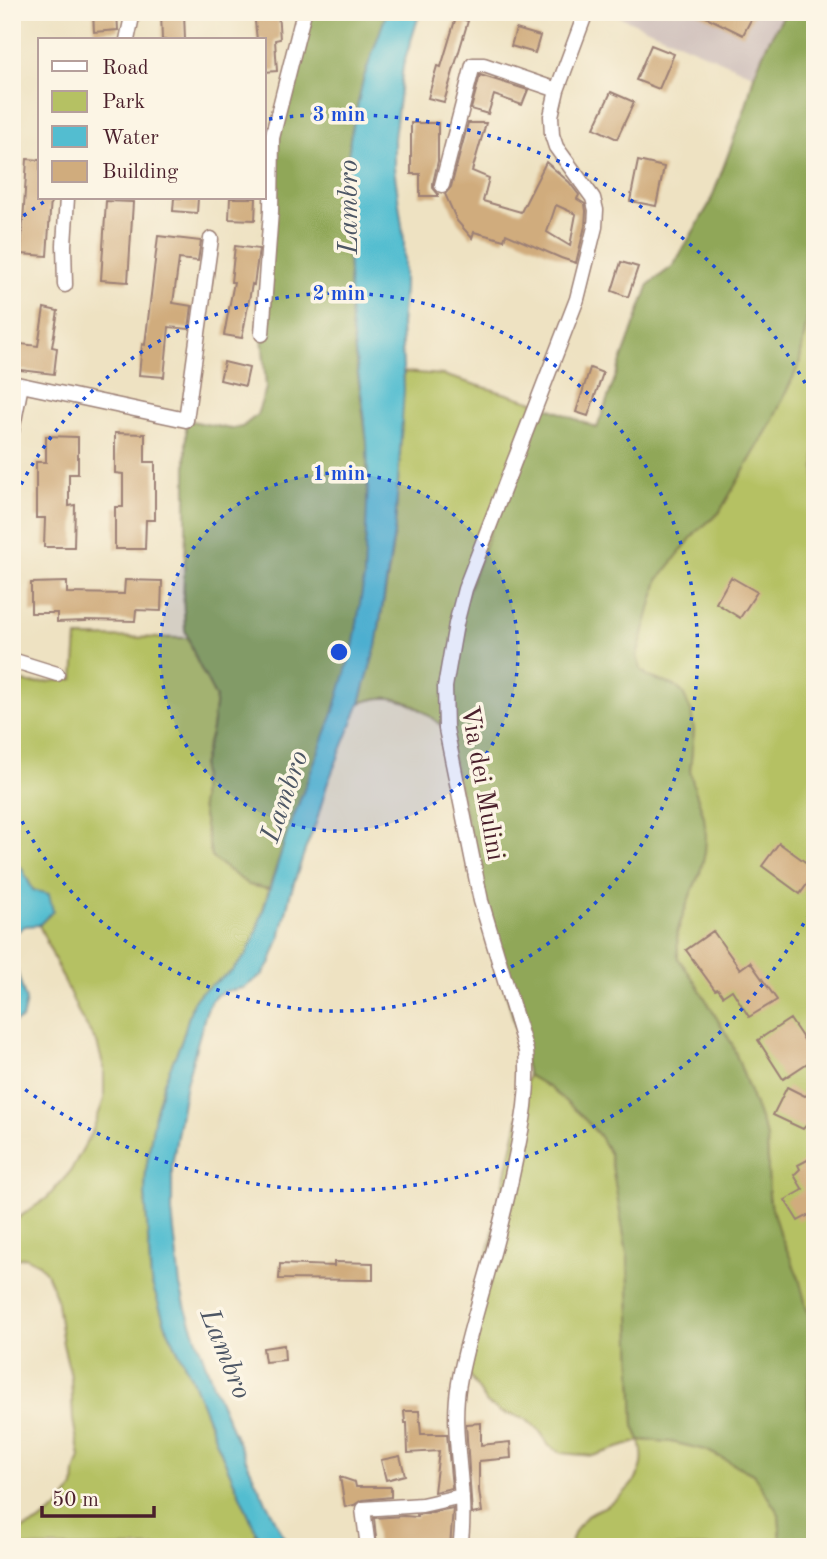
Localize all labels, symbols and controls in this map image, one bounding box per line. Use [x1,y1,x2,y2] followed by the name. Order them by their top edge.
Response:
[38,38,266,200] legend
[102,58,149,79] text: Road
[102,92,145,113] text: Park
[313,105,365,126] text: 3 min
[102,128,159,149] text: Water
[336,159,364,256] water label: Lambro
[102,162,179,183] text: Building
[313,284,365,305] text: 2 min
[313,464,365,485] text: 1 min
[327,640,351,664] centre of rings
[456,704,508,863] street label: Via dei Mulini
[257,747,315,847] water label: Lambro
[193,1304,255,1403] water label: Lambro
[42,1475,154,1519] scale bar
[52,1490,99,1511] text: 50 m

